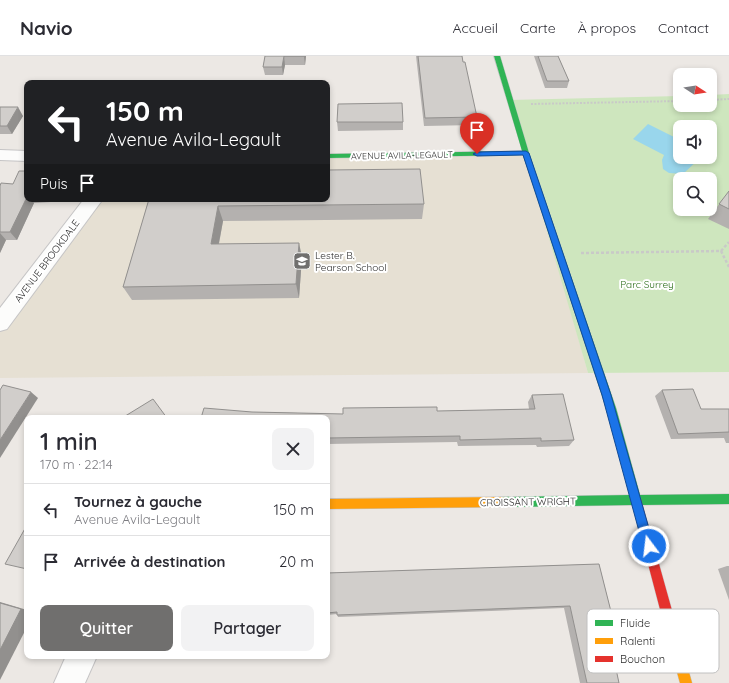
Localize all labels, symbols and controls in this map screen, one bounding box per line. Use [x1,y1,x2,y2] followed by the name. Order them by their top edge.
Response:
[20,16,73,40] text: Navio
[452,19,498,37] text: Accueil
[520,19,556,37] text: Carte
[578,19,636,37] text: À propos
[658,19,709,37] text: Contact
[673,68,717,112] north arrow
[673,68,717,216] map controls
[106,93,184,128] text: 150 m
[40,96,92,148] icon: left
[460,113,494,154] pin
[466,119,488,141] icon: arrive
[673,120,717,164] button: sound
[106,128,281,151] text: Avenue Avila-Legault
[351,149,454,161] street label: AVENUE AVILA-LEGAULT
[76,172,98,194] icon: arrive
[673,172,717,216] button: search
[40,174,68,193] text: Puis
[12,217,83,305] street label: AVENUE BROOKDALE
[315,249,387,274] place label: Lester B. Pearson School
[292,251,312,271] school or university icon: Lester B. Pearson School
[620,278,674,291] park label: Parc Surrey
[40,426,98,456] text: 1 min
[272,428,314,470] button: close
[40,456,113,472] text: 170 m · 22:14
[74,492,202,511] text: Tournez à gauche
[480,495,576,509] street label: CROISSANT WRIGHT
[40,499,62,521] icon: left
[274,500,314,519] text: 150 m
[74,511,200,527] text: Avenue Avila-Legault
[628,525,670,567] position arrow
[40,551,62,573] icon: arrive
[74,552,226,571] text: Arrivée à destination
[279,552,314,571] text: 20 m
[40,605,173,651] button: Quitter
[181,605,314,651] button: Partager
[587,609,719,673] legend
[620,616,650,630] text: Fluide
[620,634,655,648] text: Ralenti
[620,652,665,666] text: Bouchon

